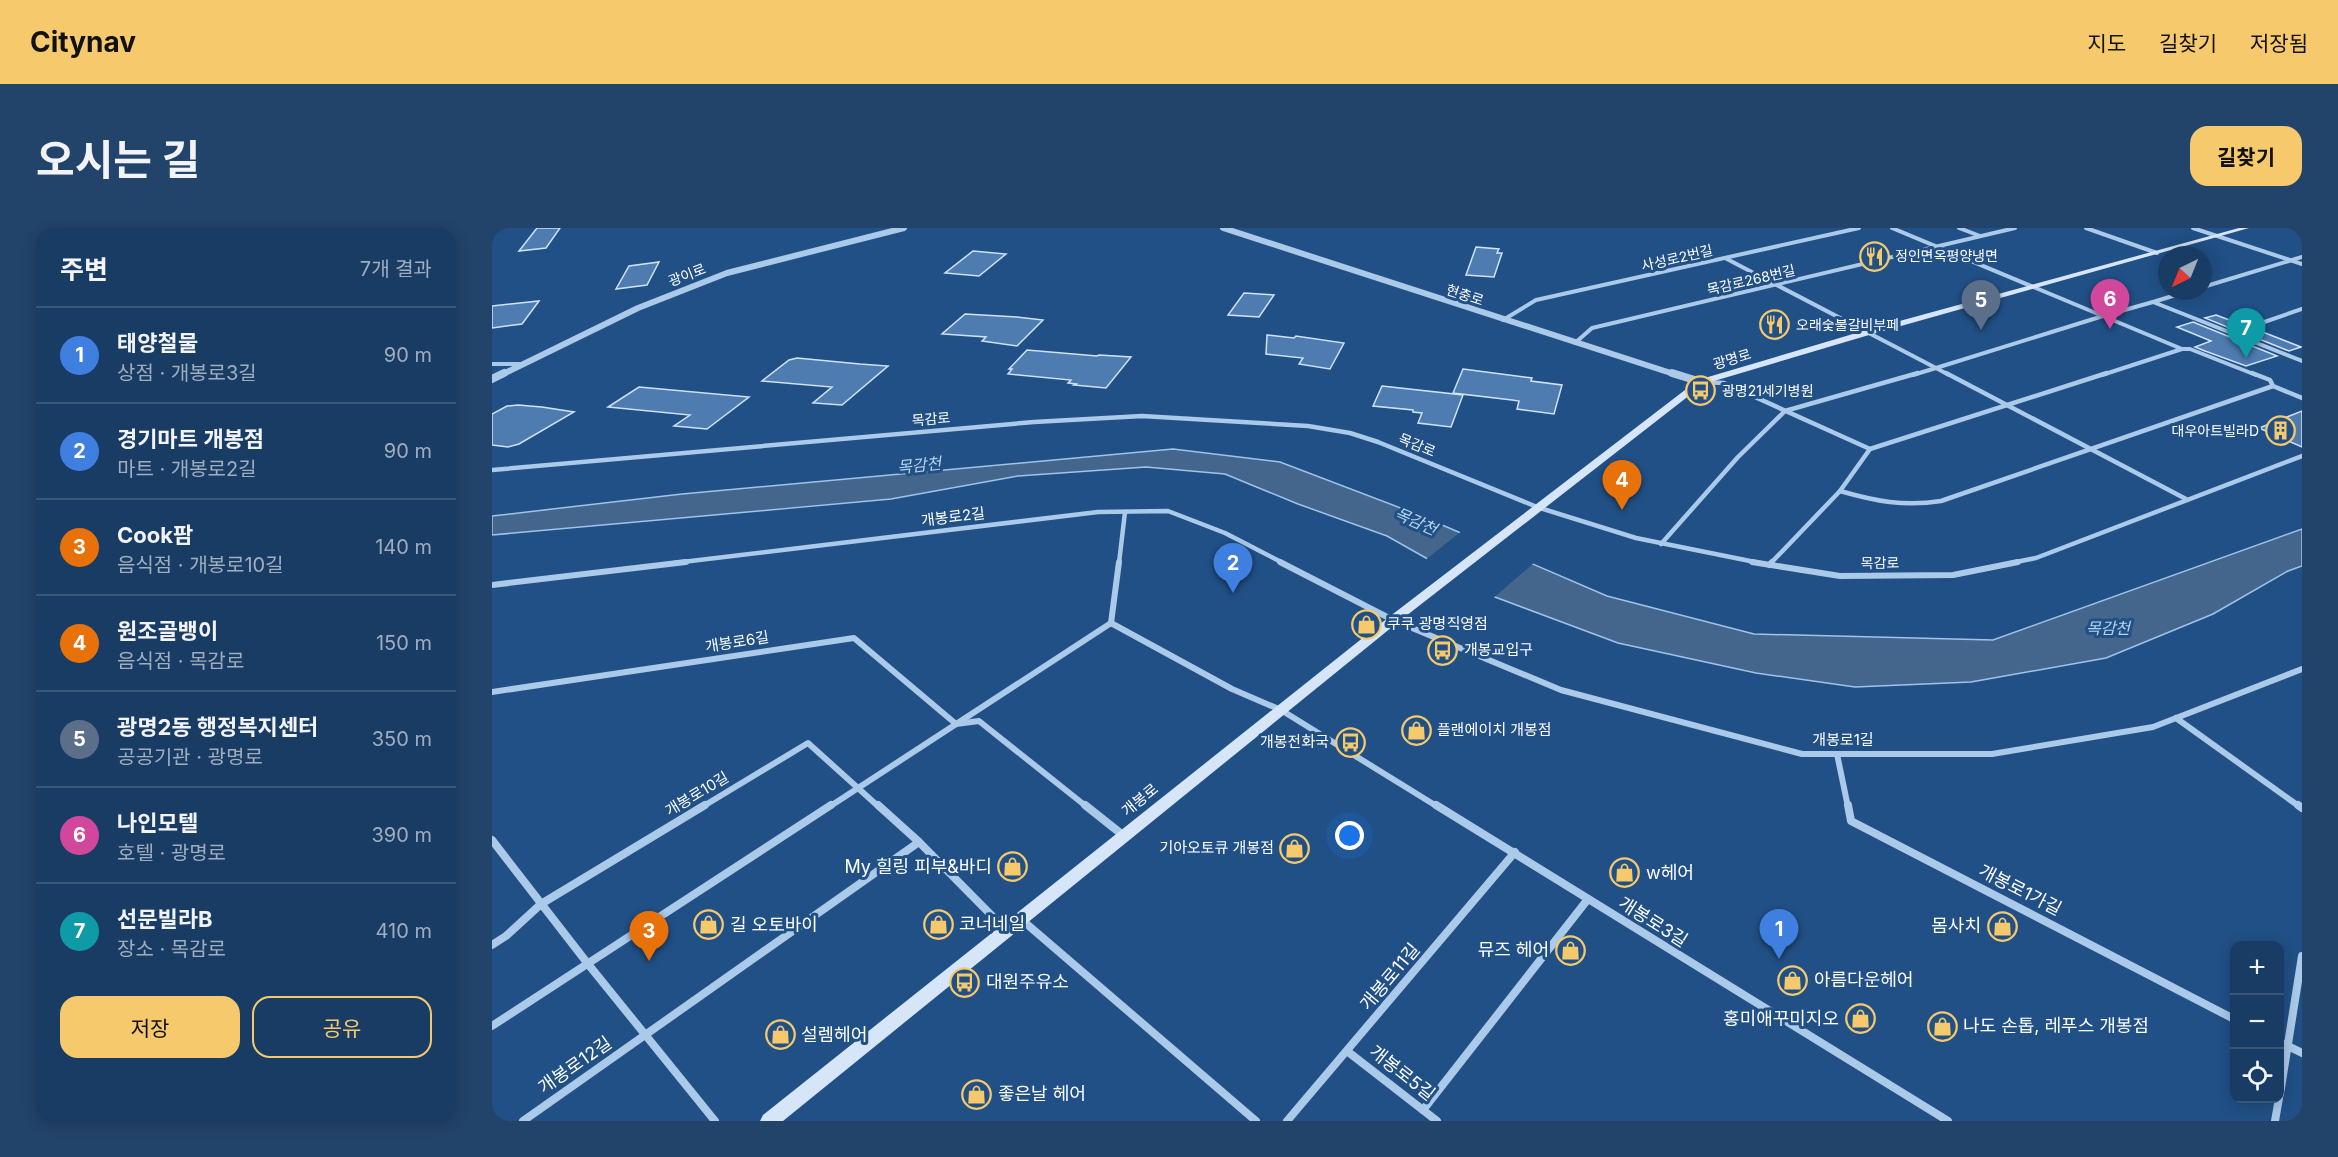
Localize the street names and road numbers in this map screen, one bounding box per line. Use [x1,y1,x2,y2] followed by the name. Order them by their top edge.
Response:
[1639,241,1714,274] street label: 사성로2번길
[666,260,708,289] street label: 광이로
[1705,261,1797,298] street label: 목감로268번길
[1444,280,1486,309] street label: 현충로
[1711,345,1753,372] street label: 광명로
[911,408,951,429] street label: 목감로
[1396,429,1438,460] street label: 목감로
[920,503,986,530] street label: 개봉로2길
[1861,554,1900,571] street label: 목감로
[704,627,770,656] street label: 개봉로6길
[1812,730,1874,749] street label: 개봉로1길
[662,767,732,820] street label: 개봉로10길
[1118,779,1162,820] street label: 개봉로
[1975,860,2065,919] street label: 개봉로1가길
[1615,892,1692,951] street label: 개봉로3길
[1356,939,1424,1014] street label: 개봉로11길
[534,1032,615,1097] street label: 개봉로12길
[1365,1041,1439,1105] street label: 개봉로5길

